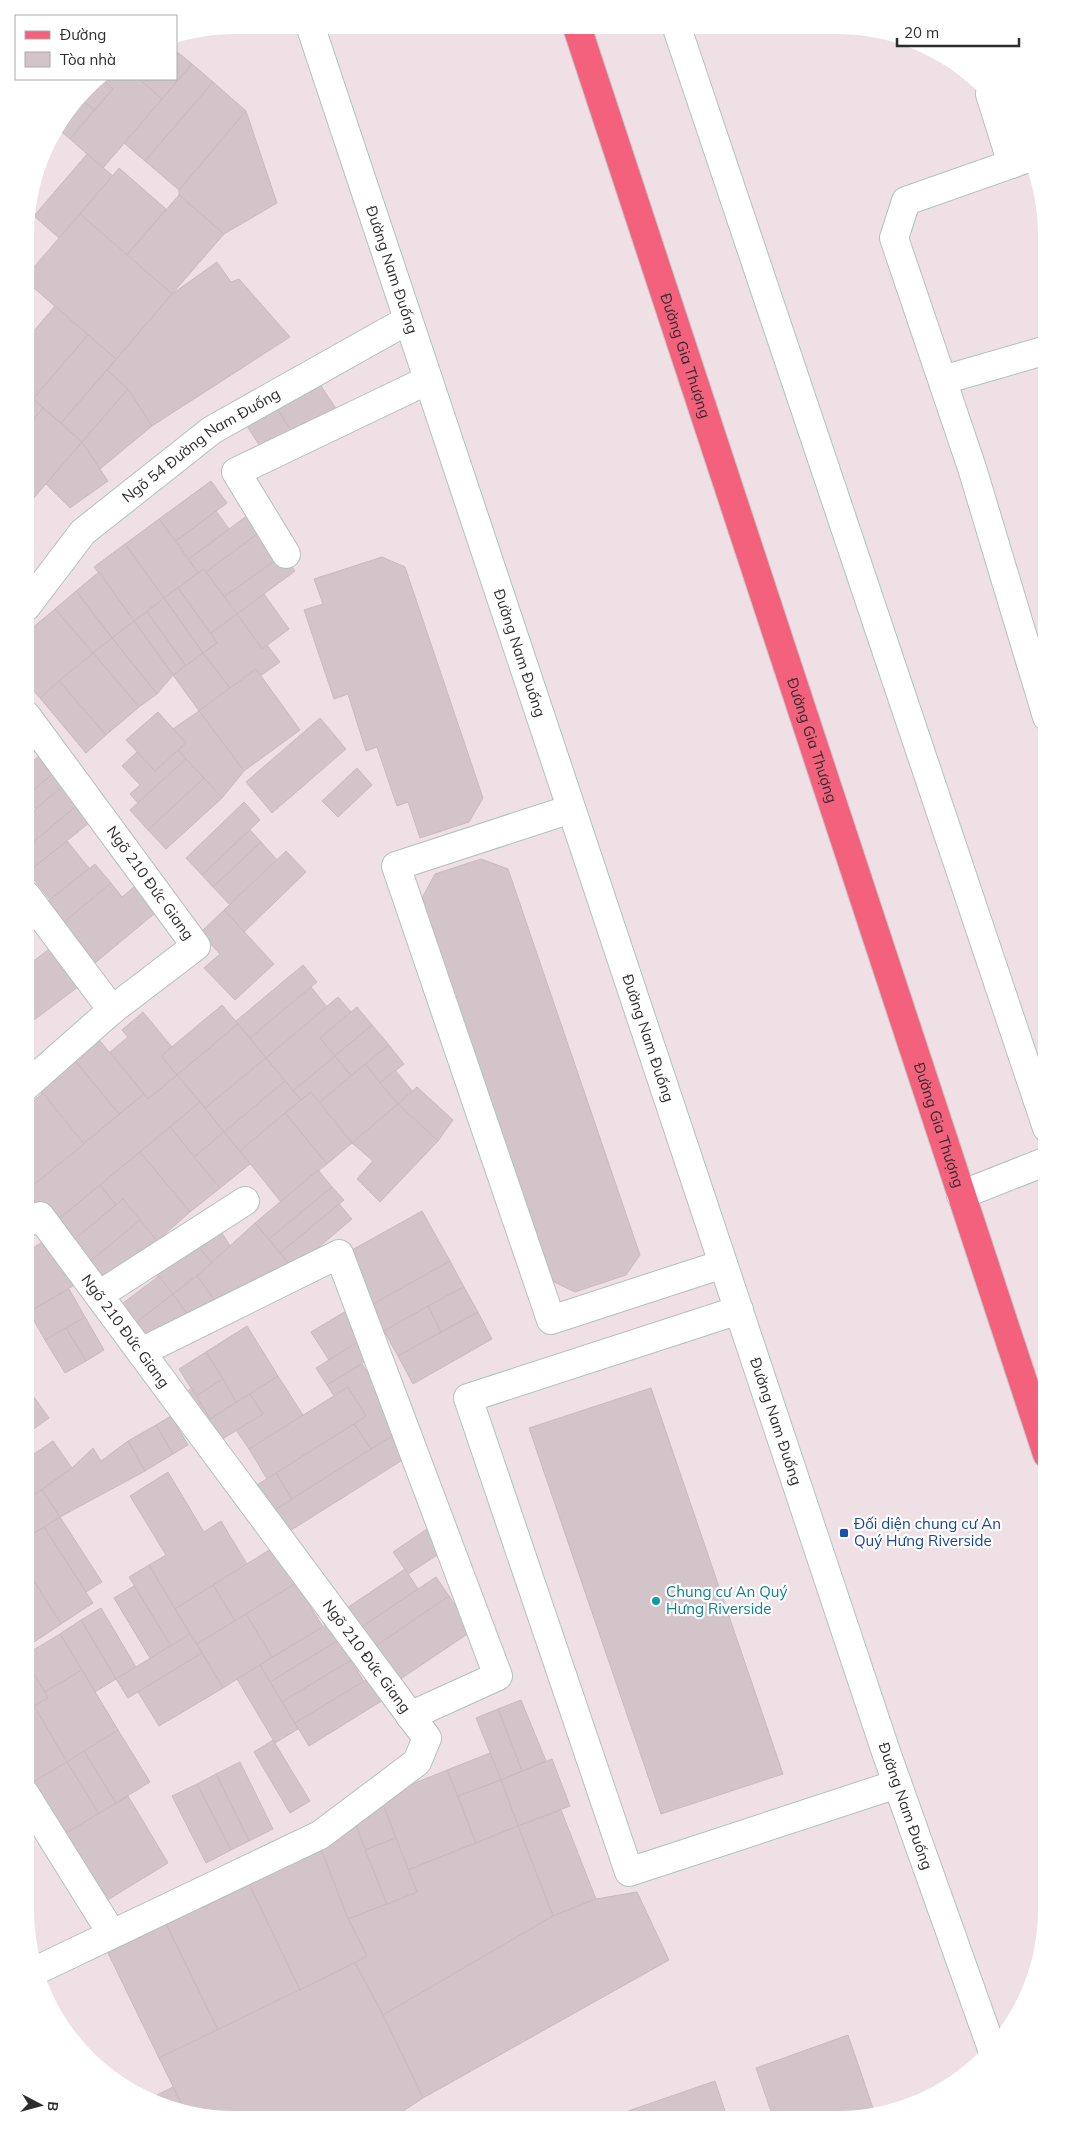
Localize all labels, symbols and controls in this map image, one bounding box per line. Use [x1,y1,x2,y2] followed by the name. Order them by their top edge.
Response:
[15,15,178,80] legend
[897,15,1020,47] scale bar
[904,23,939,42] text: 20 m
[60,25,106,44] text: Đường
[60,50,116,69] text: Tòa nhà
[362,203,422,336] street label: Đường Nam Đuống
[656,290,715,420] street label: Đường Gia Thượng
[118,384,283,506] street label: Ngõ 54 Đường Nam Đuống
[490,586,550,719] street label: Đường Nam Đuống
[783,675,842,805] street label: Đường Gia Thượng
[103,822,198,943] street label: Ngõ 210 Đức Giang
[618,971,679,1104] street label: Đường Nam Đuống
[910,1060,969,1190] street label: Đường Gia Thượng
[78,1270,174,1391] street label: Ngõ 210 Đức Giang
[746,1355,806,1488] street label: Đường Nam Đuống
[854,1514,1001,1550] place label: Đối diện chung cư An Quý Hưng Riverside
[838,1527,850,1539] marker: Đối diện chung cư An Quý Hưng Riverside
[666,1582,787,1618] place label: Chung cư An Quý Hưng Riverside
[650,1595,662,1607] marker: Chung cư An Quý Hưng Riverside
[319,1596,415,1717] street label: Ngõ 210 Đức Giang
[874,1740,937,1872] street label: Đường Nam Đuống
[15,2080,65,2130] north arrow
[43,2101,62,2112] text: B

